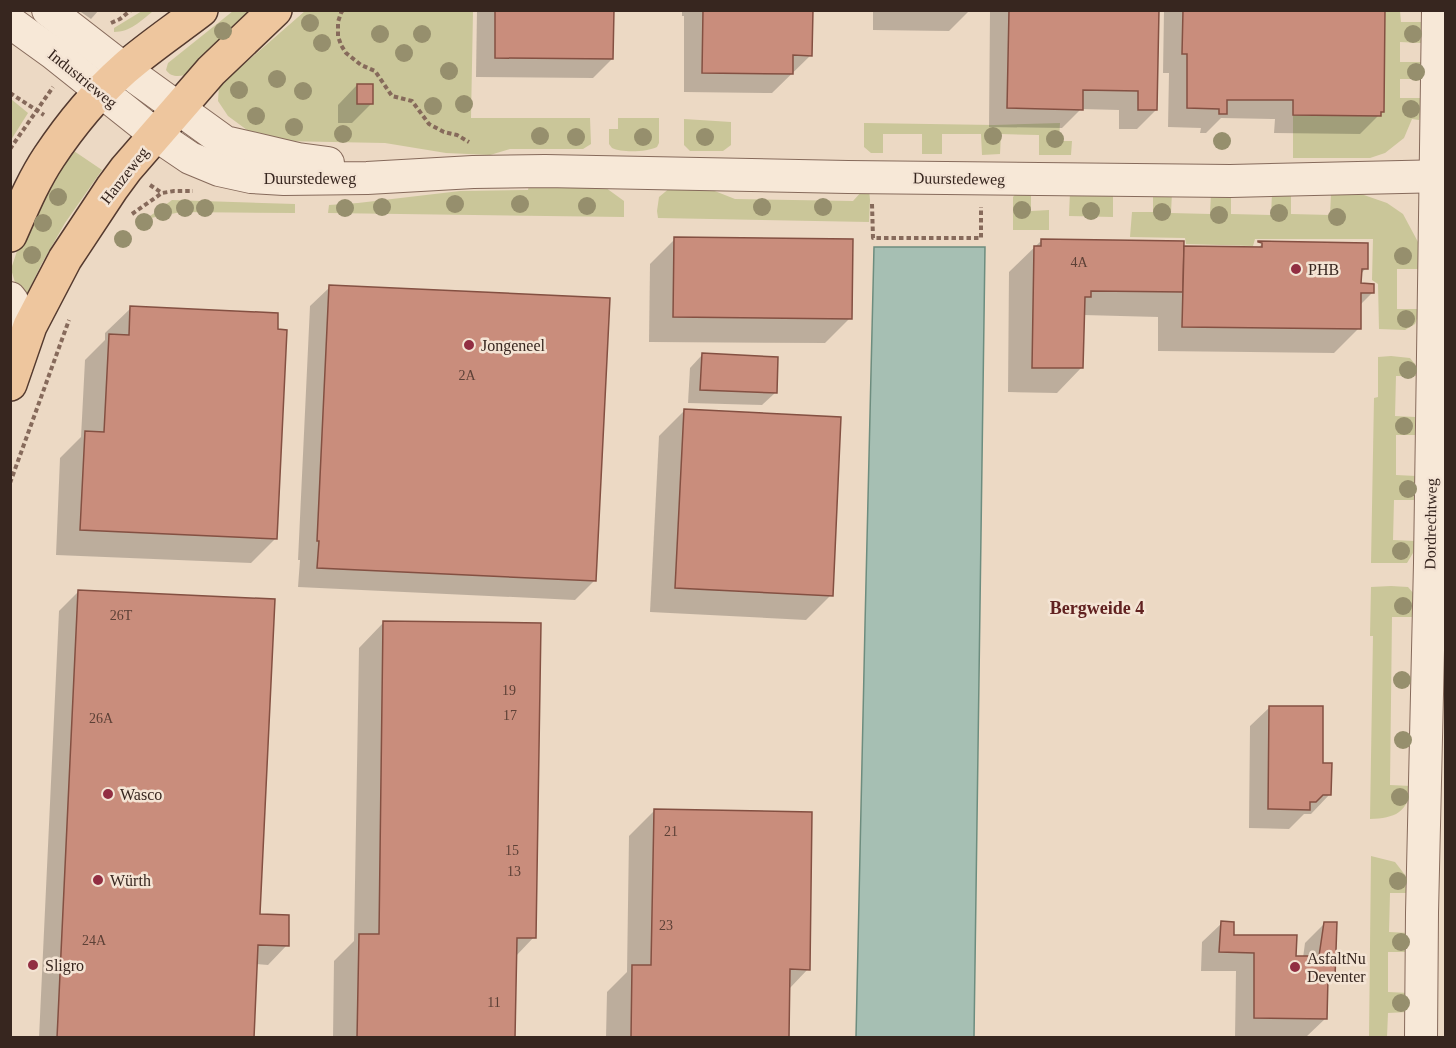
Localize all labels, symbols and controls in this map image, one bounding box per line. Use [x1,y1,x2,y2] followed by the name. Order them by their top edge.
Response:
[44,45,120,112] street label: Industrieweg
[97,143,153,208] street label: Hanzeweg
[913,169,1005,189] street label: Duurstedeweg
[264,170,356,188] street label: Duurstedeweg
[1070,255,1088,270] house number: 4A
[1308,261,1339,278] place label: PHB
[1289,262,1303,276] marker: PHB
[481,337,546,355] place label: Jongeneel
[462,338,476,352] marker: Jongeneel
[458,368,476,383] house number: 2A
[1421,478,1441,570] street label: Dordrechtweg
[1050,598,1144,618] district label: Bergweide 4
[110,608,133,623] house number: 26T
[502,683,516,698] house number: 19
[503,708,517,723] house number: 17
[89,711,114,726] house number: 26A
[120,786,162,803] place label: Wasco
[101,787,115,801] marker: Wasco
[664,824,678,839] house number: 21
[505,843,519,858] house number: 15
[507,864,521,879] house number: 13
[110,872,151,889] place label: Würth
[91,873,105,887] marker: Würth
[659,918,673,933] house number: 23
[82,933,107,948] house number: 24A
[1307,950,1366,985] place label: AsfaltNu Deventer
[45,957,84,975] place label: Sligro
[26,958,40,972] marker: Sligro
[1288,960,1302,974] marker: AsfaltNu Deventer
[487,995,501,1010] house number: 11

